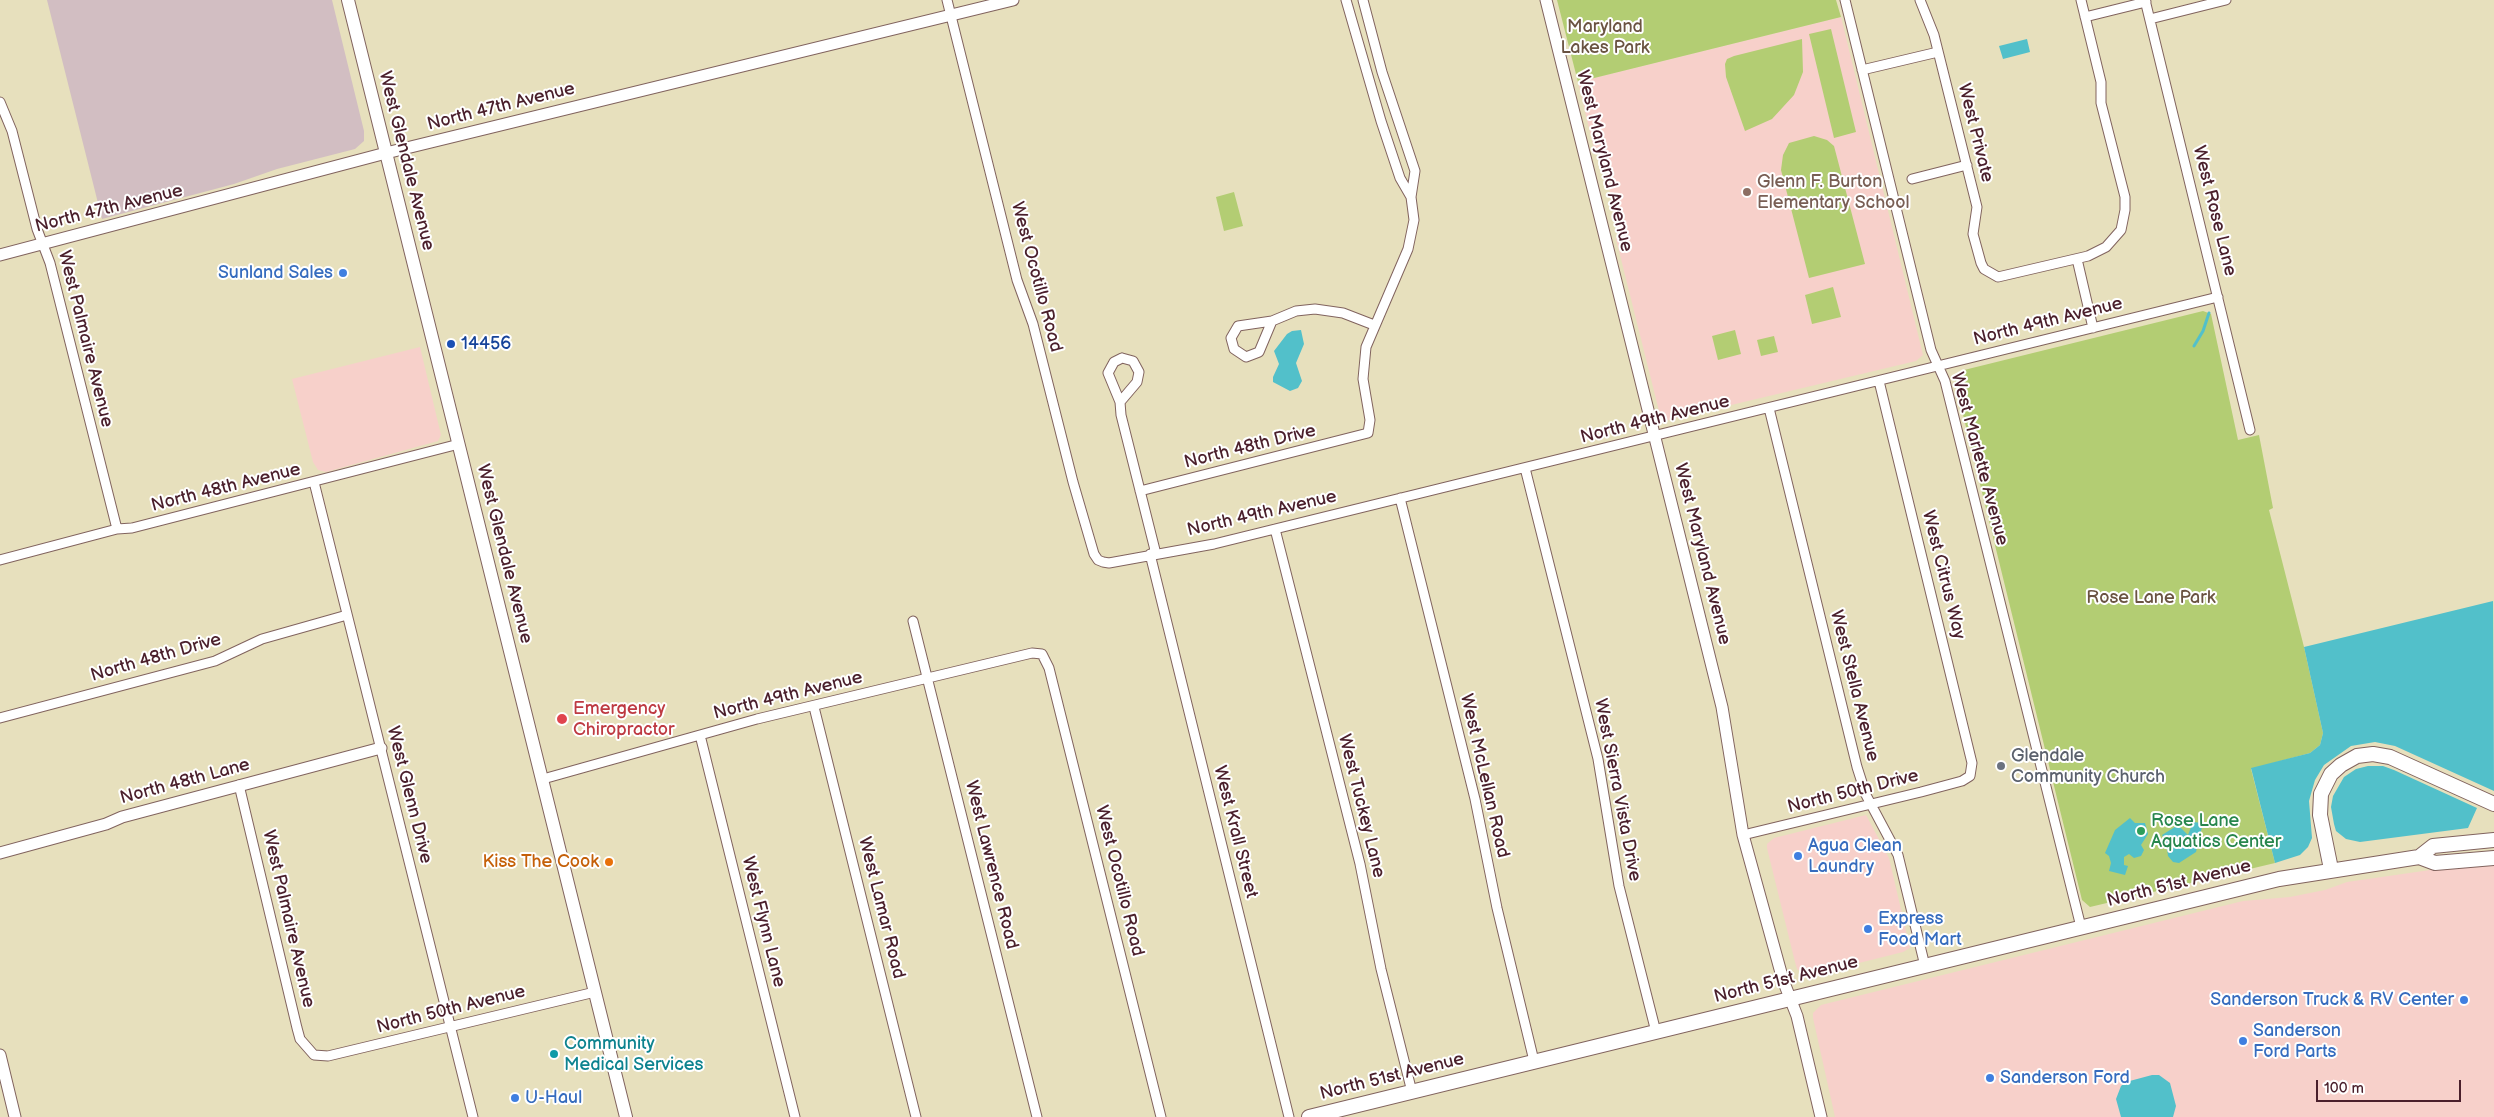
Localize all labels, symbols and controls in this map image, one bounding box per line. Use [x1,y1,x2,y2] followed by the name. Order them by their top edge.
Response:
[1560,16,1650,58] park label: Maryland Lakes Park
[1571,68,1637,254] street label: West Maryland Avenue
[373,69,439,253] street label: West Glendale Avenue
[425,78,577,136] street label: North 47th Avenue
[1952,81,1998,185] street label: West Private
[2187,144,2241,278] street label: West Rose Lane
[1757,171,1910,213] place label: Glenn F. Burton Elementary School
[33,180,185,238] street label: North 47th Avenue
[1741,186,1753,198] marker: Glenn F. Burton Elementary School
[1006,200,1066,354] street label: West Ocotillo Road
[53,248,117,430] street label: West Palmaire Avenue
[218,262,333,284] place label: Sunland Sales
[337,267,349,279] marker: Sunland Sales
[1971,293,2125,351] street label: North 49th Avenue
[461,333,511,355] place label: 14456
[445,338,457,350] marker: 14456
[1945,370,2013,548] street label: West Marlette Avenue
[1578,391,1732,449] street label: North 49th Avenue
[1182,420,1318,474] street label: North 48th Drive
[149,459,303,517] street label: North 48th Avenue
[1669,461,1735,647] street label: West Maryland Avenue
[471,462,537,646] street label: West Glendale Avenue
[1185,486,1339,542] street label: North 49th Avenue
[1917,508,1969,642] street label: West Citrus Way
[2086,587,2216,609] park label: Rose Lane Park
[1825,608,1883,764] street label: West Stella Avenue
[88,629,224,687] street label: North 48th Drive
[711,667,865,725] street label: North 49th Avenue
[1455,692,1513,860] street label: West McLellan Road
[1589,697,1645,883] street label: West Sierra Vista Drive
[573,698,674,741] place label: Emergency Chiropractor
[555,712,569,726] marker: Emergency Chiropractor
[381,724,437,866] street label: West Glenn Drive
[1333,732,1389,880] street label: West Tuckey Lane
[2011,745,2165,788] place label: Glendale Community Church
[118,754,252,810] street label: North 48th Lane
[1995,760,2007,772] marker: Glendale Community Church
[1208,764,1262,900] street label: West Krall Street
[1785,765,1921,819] street label: North 50th Drive
[960,778,1022,952] street label: West Lawrence Road
[1090,803,1148,959] street label: West Ocotillo Road
[2151,810,2281,852] place label: Rose Lane Aquatics Center
[2135,825,2147,837] marker: Rose Lane Aquatics Center
[257,828,319,1010] street label: West Palmaire Avenue
[853,835,909,981] street label: West Lamar Road
[1808,835,1902,878] place label: Agua Clean Laundry
[1792,850,1804,862] marker: Agua Clean Laundry
[483,851,599,873] place label: Kiss The Cook
[736,854,790,990] street label: West Flynn Lane
[603,856,615,868] marker: Kiss The Cook
[2105,856,2253,912] street label: North 51st Avenue
[1878,908,1962,951] place label: Express Food Mart
[1862,923,1874,935] marker: Express Food Mart
[1712,952,1860,1008] street label: North 51st Avenue
[374,981,528,1039] street label: North 50th Avenue
[2210,989,2454,1011] place label: Sanderson Truck & RV Center
[2458,994,2470,1006] marker: Sanderson Truck & RV Center
[2253,1020,2341,1062] place label: Sanderson Ford Parts
[564,1033,703,1076] place label: Community Medical Services
[2237,1035,2249,1047] marker: Sanderson Ford Parts
[548,1048,560,1060] marker: Community Medical Services
[1318,1049,1466,1105] street label: North 51st Avenue
[2000,1067,2130,1089] place label: Sanderson Ford
[2319,1070,2464,1102] scale bar
[1984,1072,1996,1084] marker: Sanderson Ford
[2324,1079,2364,1098] text: 100 m
[525,1087,582,1109] place label: U-Haul
[509,1092,521,1104] marker: U-Haul

